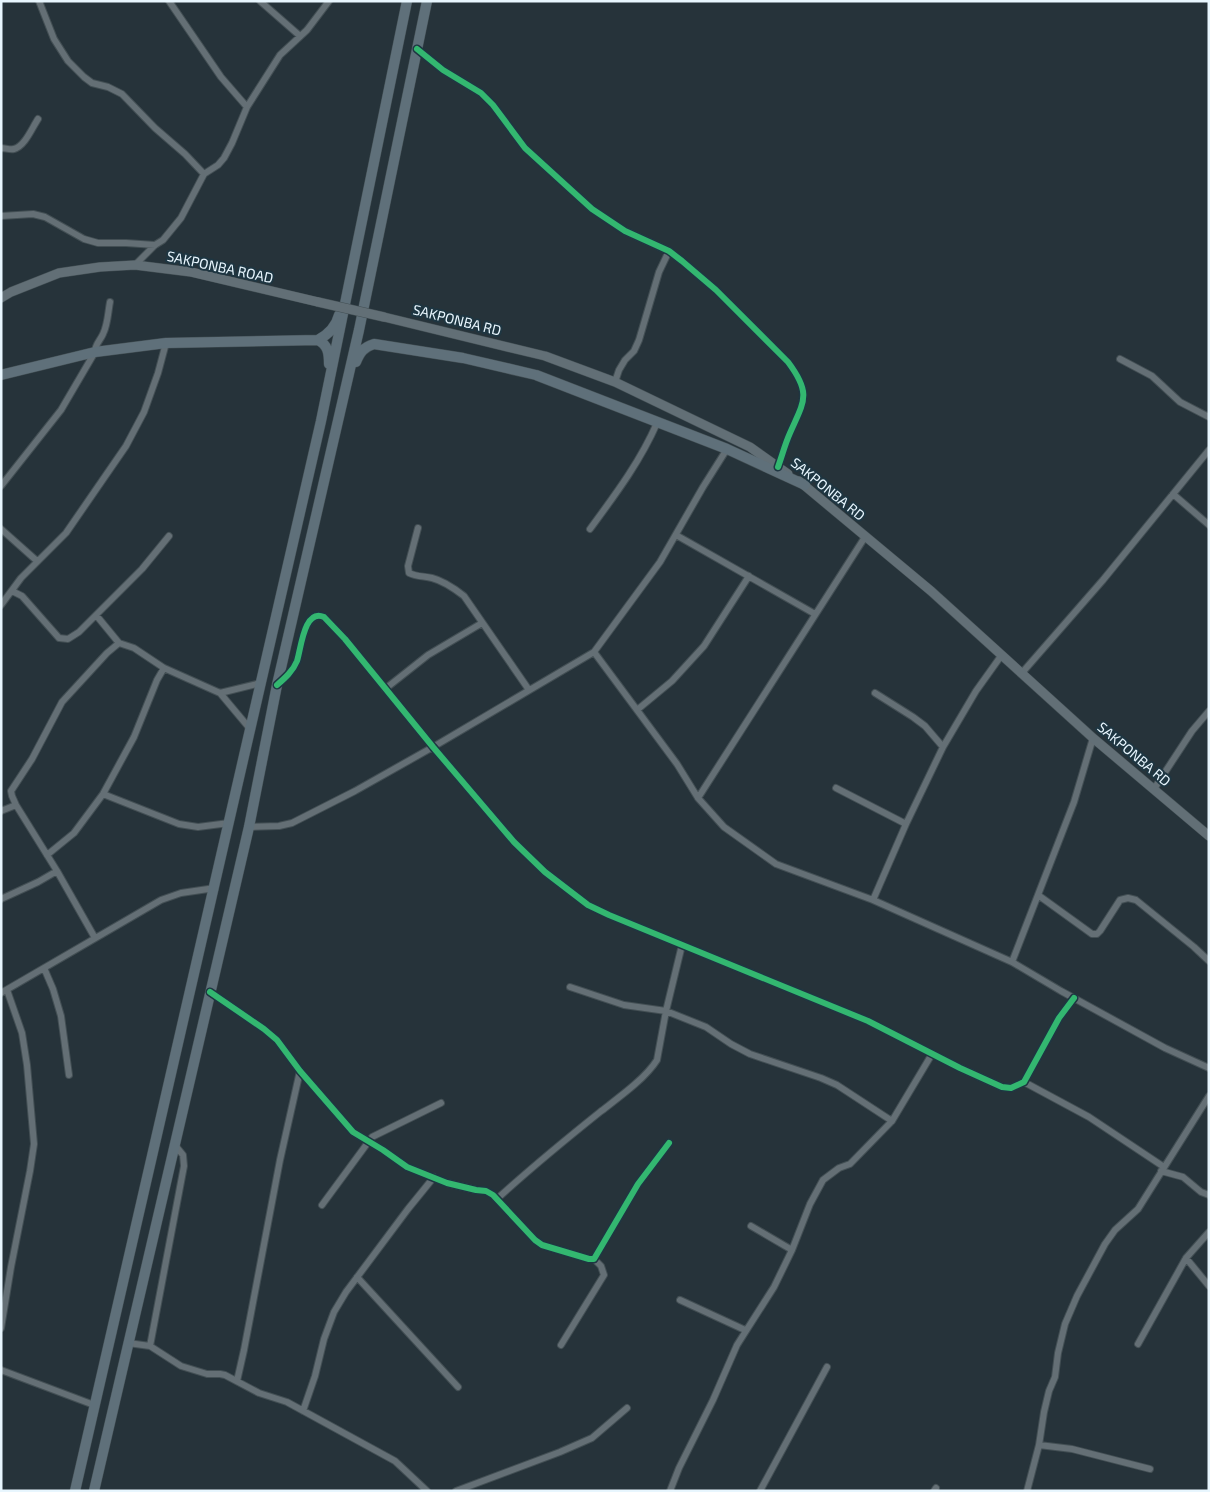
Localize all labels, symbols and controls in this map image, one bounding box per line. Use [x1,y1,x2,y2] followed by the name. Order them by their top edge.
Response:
[165,247,275,286] street label: SAKPONBA ROAD
[411,300,503,339] street label: SAKPONBA RD
[788,454,869,524] street label: SAKPONBA RD
[1094,718,1174,789] street label: SAKPONBA RD

